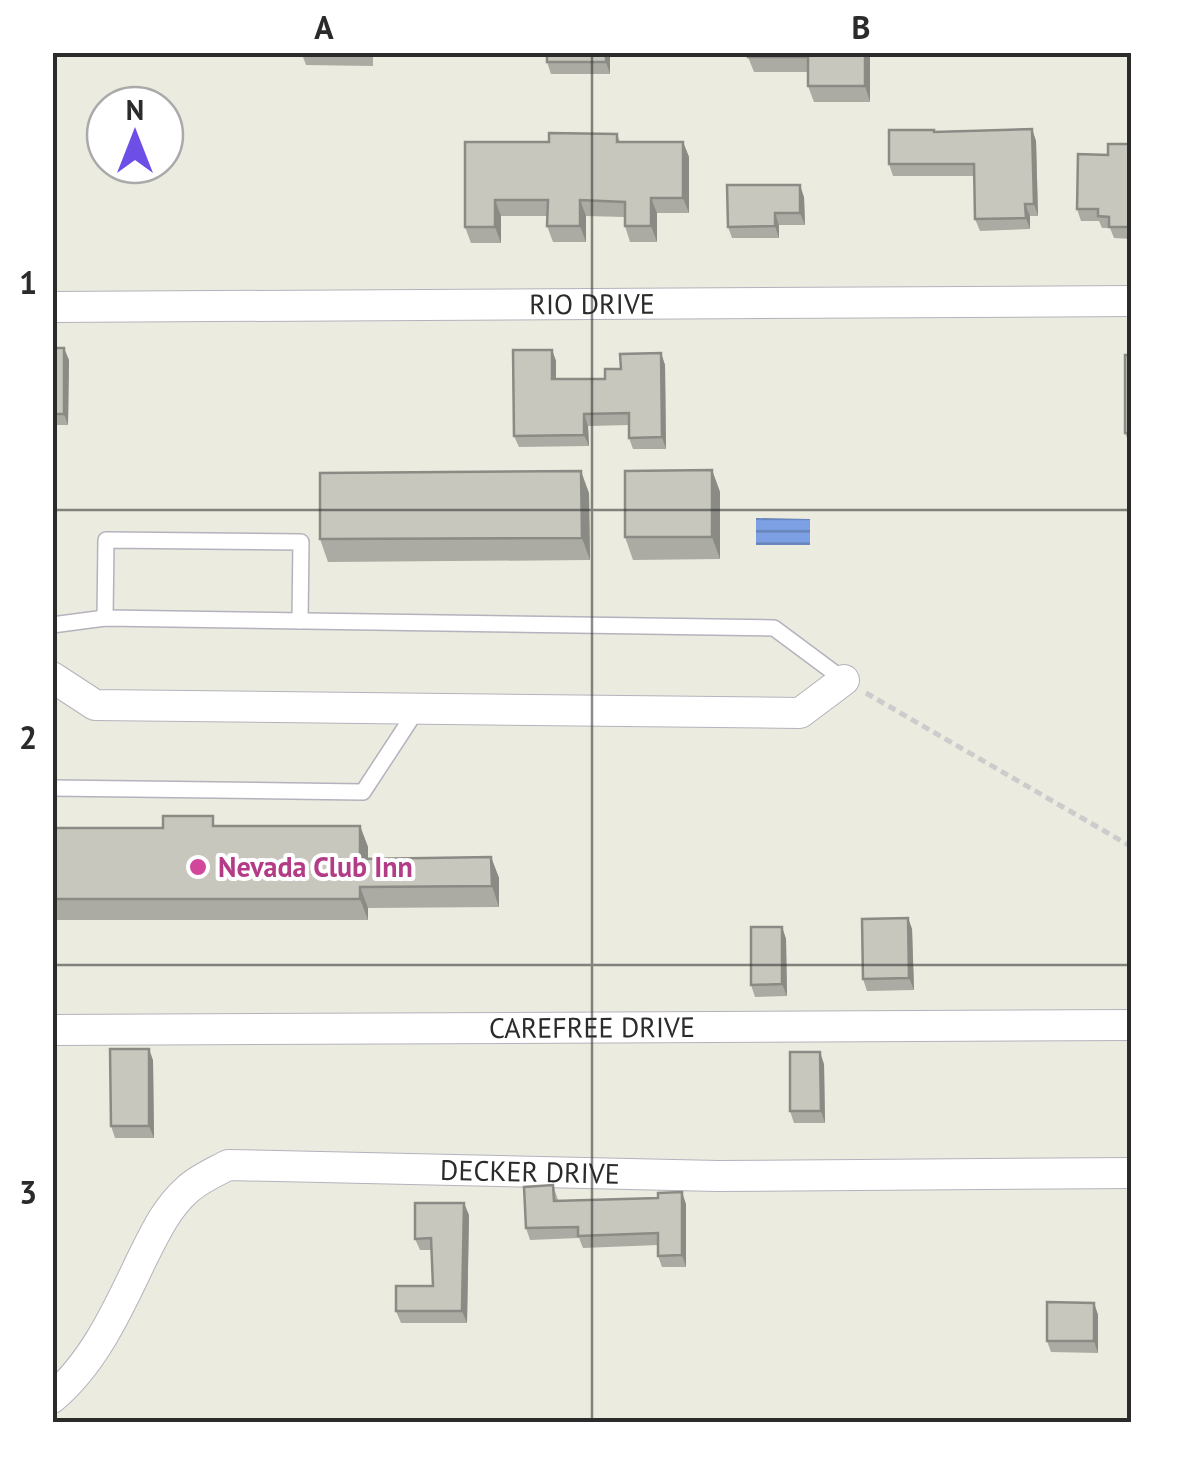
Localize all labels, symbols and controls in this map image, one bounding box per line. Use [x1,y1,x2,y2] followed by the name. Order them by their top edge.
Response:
[314,6,334,48] text: A
[852,6,870,48] text: B
[85,85,185,185] north arrow
[126,91,144,128] text: N
[19,261,37,303] text: 1
[529,285,655,322] street label: RIO DRIVE
[19,716,37,758] text: 2
[218,848,413,885] place label: Nevada Club Inn
[187,856,209,878] marker: Nevada Club Inn
[489,1008,695,1046] street label: CAREFREE DRIVE
[440,1151,620,1192] street label: DECKER DRIVE
[19,1171,37,1213] text: 3

